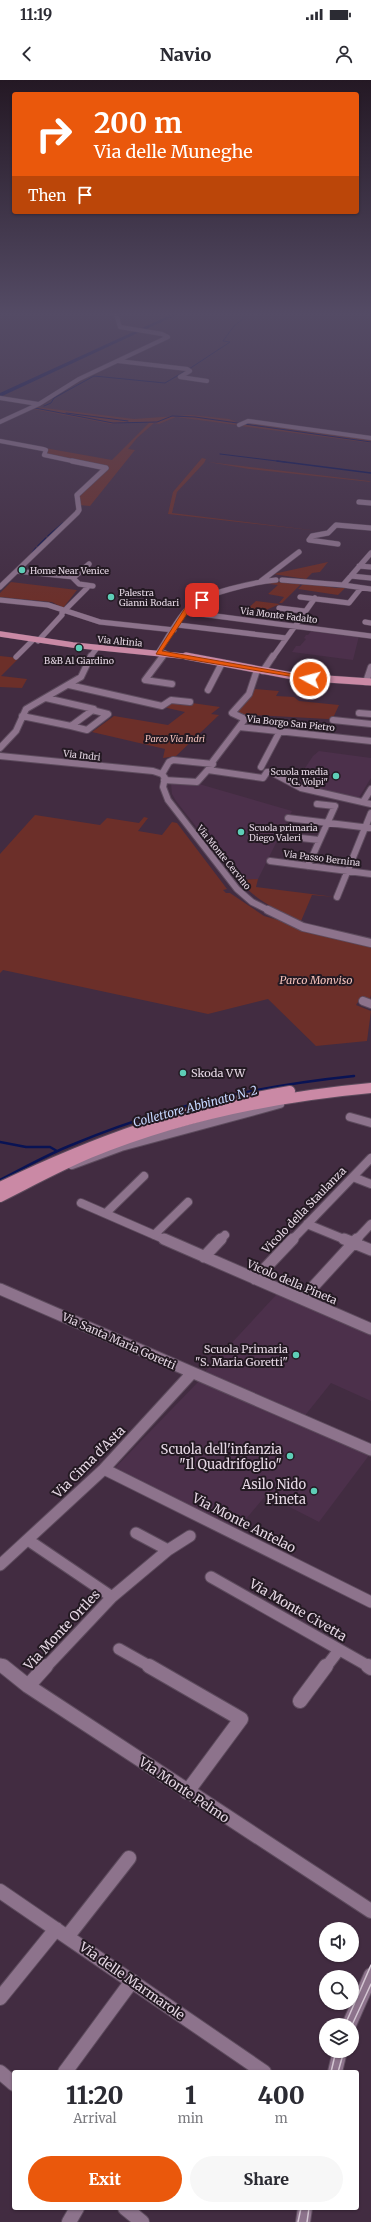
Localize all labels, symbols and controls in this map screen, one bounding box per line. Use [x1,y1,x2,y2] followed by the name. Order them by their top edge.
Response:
[20,5,52,24] text: 11:19
[16,43,38,65] icon: back
[160,43,211,66] text: Navio
[333,43,355,65] icon: person
[94,105,182,141] text: 200 m
[28,108,80,160] icon: right
[94,140,253,163] text: Via delle Muneghe
[74,184,96,206] icon: arrive
[28,186,66,205] text: Then
[17,565,27,575] marker: Home Near Venice
[30,565,109,576] place label: Home Near Venice
[185,583,219,617] pin
[119,587,179,608] place label: Palestra Gianni Rodari
[191,589,213,611] icon: arrive
[106,592,116,602] marker: Palestra Gianni Rodari
[239,605,318,625] street label: Via Monte Fadalto
[96,633,143,648] street label: Via Altinia
[74,643,84,653] marker: B&B Al Giardino
[44,655,114,666] place label: B&B Al Giardino
[289,658,331,700] position arrow
[246,713,335,733] street label: Via Borgo San Pietro
[145,733,205,744] park label: Parco Via Indri
[62,747,101,762] street label: Via Indri
[271,766,328,787] place label: Scuola media "G. Volpi"
[331,771,341,781] marker: Scuola media "G. Volpi"
[194,822,253,891] street label: Via Monte Cervino
[249,822,318,843] place label: Scuola primaria Diego Valeri
[236,827,246,837] marker: Scuola primaria Diego Valeri
[282,848,361,868] street label: Via Passo Bernina
[279,973,353,987] park label: Parco Monviso
[191,1066,246,1080] place label: Skoda VW
[178,1068,188,1078] marker: Skoda VW
[131,1082,259,1130] water label: Collettore Abbinato N. 2
[258,1164,349,1257] street label: Vicolo della Staulanza
[244,1256,339,1307] street label: Vicolo della Pineta
[59,1309,178,1373] street label: Via Santa Maria Goretti
[195,1342,288,1369] place label: Scuola Primaria "S. Maria Goretti"
[291,1350,301,1360] marker: Scuola Primaria "S. Maria Goretti"
[48,1422,129,1503] street label: Via Cima d'Asta
[161,1441,282,1473] place label: Scuola dell'infanzia "Il Quadrifoglio"
[285,1451,295,1461] marker: Scuola dell'infanzia "Il Quadrifoglio"
[241,1476,306,1508] place label: Asilo Nido Pineta
[309,1486,319,1496] marker: Asilo Nido Pineta
[188,1489,299,1557] street label: Via Monte Antelao
[245,1575,350,1645] street label: Via Monte Civetta
[20,1586,104,1675] street label: Via Monte Ortles
[135,1753,233,1827] street label: Via Monte Pelmo
[319,1922,359,2058] map controls
[319,1922,359,1962] button: sound
[75,1938,188,2024] street label: Via delle Marmarole
[319,1970,359,2010] button: search
[319,2018,359,2058] button: layers
[66,2080,124,2111] text: 11:20
[185,2080,196,2111] text: 1
[258,2080,305,2111] text: 400
[73,2110,117,2127] text: Arrival
[178,2110,203,2127] text: min
[275,2110,288,2127] text: m
[28,2156,182,2202] button: Exit
[190,2156,343,2202] button: Share

